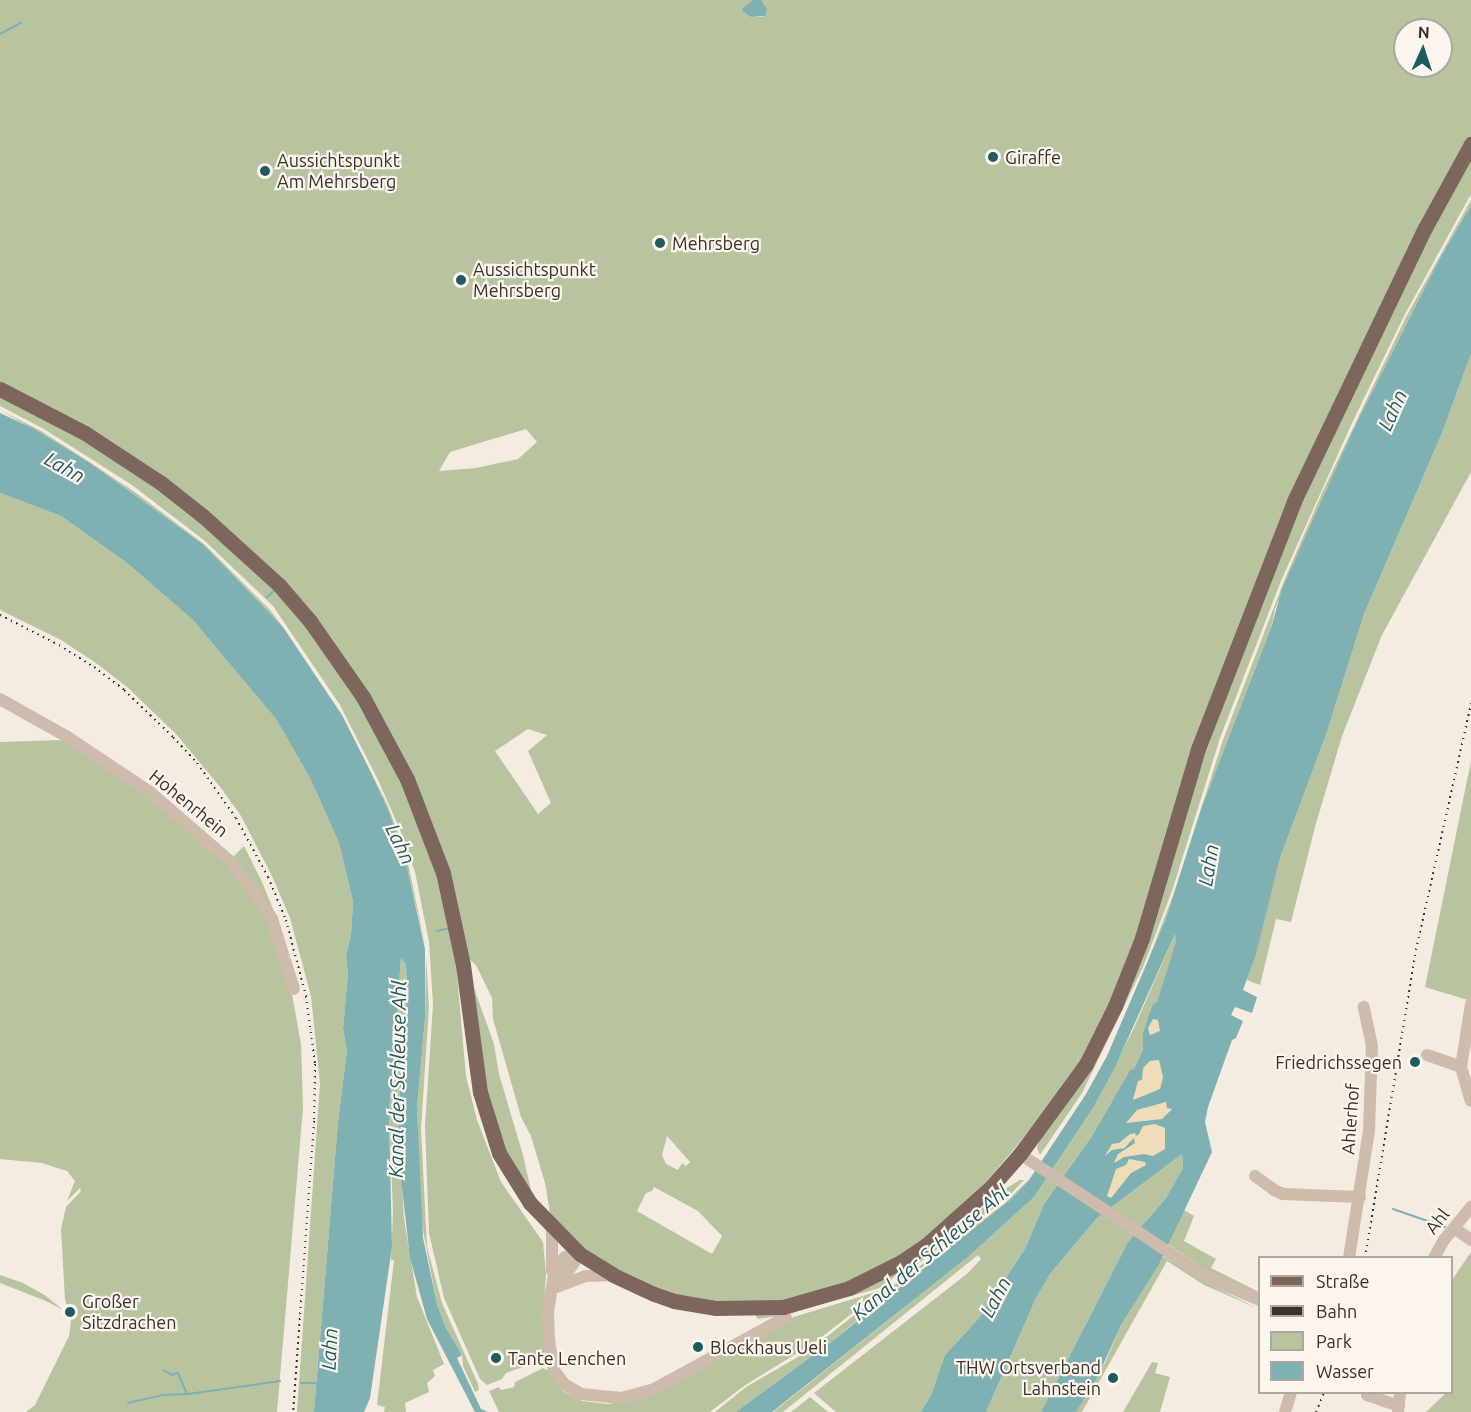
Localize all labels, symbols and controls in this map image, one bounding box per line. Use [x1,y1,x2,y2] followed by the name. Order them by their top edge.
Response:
[1393,18,1453,78] north arrow
[1417,23,1430,41] text: N
[1005,146,1061,168] place label: Giraffe
[277,150,400,192] place label: Aussichtspunkt Am Mehrsberg
[986,150,1000,164] marker: Giraffe
[258,164,272,178] marker: Aussichtspunkt Am Mehrsberg
[672,232,760,254] place label: Mehrsberg
[653,236,667,250] marker: Mehrsberg
[473,259,596,302] place label: Aussichtspunkt Mehrsberg
[454,273,468,287] marker: Aussichtspunkt Mehrsberg
[1372,386,1412,434] water label: Lahn
[41,446,89,488] water label: Lahn
[145,765,233,841] street label: Hohenrhein
[381,820,421,868] water label: Lahn
[1193,842,1223,888] water label: Lahn
[383,980,411,1178] water label: Kanal der Schleuse Ahl
[1275,1051,1402,1073] place label: Friedrichssegen
[1406,1053,1424,1071] marker: Friedrichssegen
[1337,1083,1363,1155] street label: Ahlerhof
[847,1179,1013,1325] water label: Kanal der Schleuse Ahl
[1420,1204,1454,1238] street label: Ahl
[1258,1256,1453,1394] legend
[1316,1271,1369,1291] text: Straße
[975,1273,1015,1321] water label: Lahn
[82,1291,176,1334] place label: Großer Sitzdrachen
[1316,1301,1357,1321] text: Bahn
[63,1305,77,1319] marker: Großer Sitzdrachen
[316,1327,342,1371] water label: Lahn
[1316,1331,1352,1351] text: Park
[710,1336,827,1358] place label: Blockhaus Ueli
[691,1340,705,1354] marker: Blockhaus Ueli
[508,1347,626,1369] place label: Tante Lenchen
[489,1351,503,1365] marker: Tante Lenchen
[956,1357,1101,1400] place label: THW Ortsverband Lahnstein
[1316,1361,1374,1381] text: Wasser
[1106,1371,1120,1385] marker: THW Ortsverband Lahnstein

